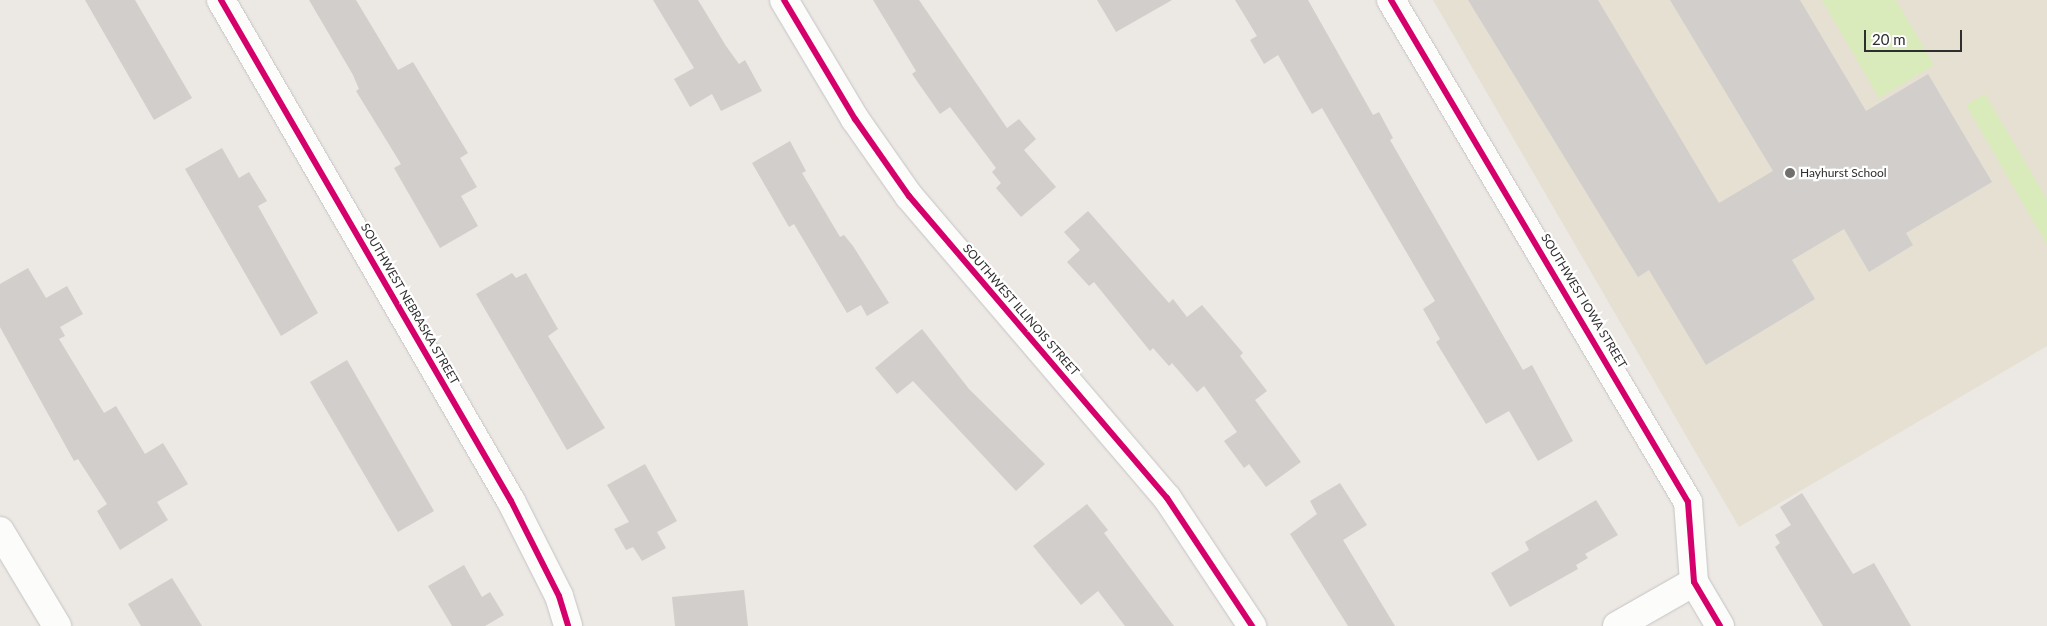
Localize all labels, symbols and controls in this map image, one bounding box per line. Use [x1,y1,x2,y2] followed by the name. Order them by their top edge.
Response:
[1867,20,1964,52] scale bar
[1872,30,1906,48] text: 20 m
[1800,166,1887,180] place label: Hayhurst School
[1784,167,1796,179] marker: Hayhurst School
[358,221,462,387] street label: SOUTHWEST NEBRASKA STREET
[1538,231,1630,371] street label: SOUTHWEST IOWA STREET
[960,241,1082,379] street label: SOUTHWEST ILLINOIS STREET

